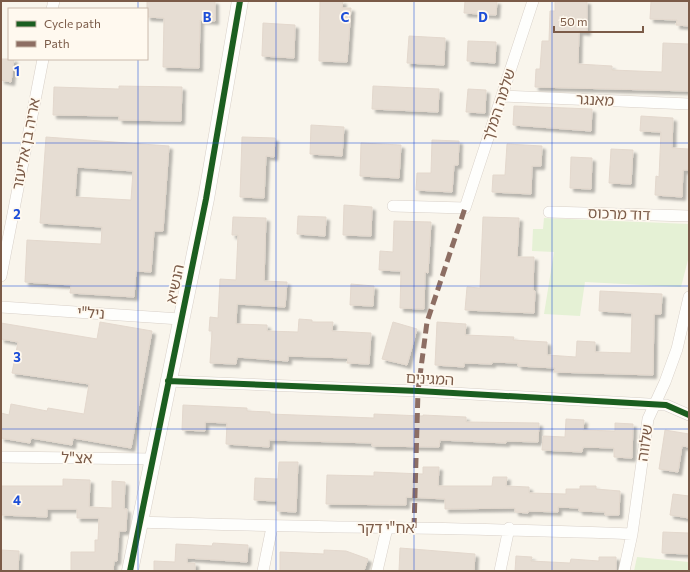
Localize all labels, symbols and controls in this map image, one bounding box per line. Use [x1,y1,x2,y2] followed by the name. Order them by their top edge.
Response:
[8,8,148,60] legend
[554,8,643,34] scale bar
[203,9,212,25] text: B
[341,9,350,25] text: C
[478,9,488,25] text: D
[560,14,588,28] text: 50 m
[44,16,101,30] text: Cycle path
[44,36,70,50] text: Path
[14,63,20,79] text: 1
[478,66,518,144] street label: שלמה המלך
[575,89,615,109] street label: מאנגר
[7,96,43,191] street label: אריה בן אליעזר
[587,203,651,223] street label: דוד מרכוס
[13,206,21,222] text: 2
[161,262,187,305] street label: הנשיא
[77,302,106,322] street label: ניל"י
[13,349,21,365] text: 3
[405,368,455,388] street label: המגינים
[633,423,656,463] street label: שלווה
[61,448,93,466] street label: אצ"ל
[13,492,21,508] text: 4
[357,518,415,536] street label: אח"י דקר

